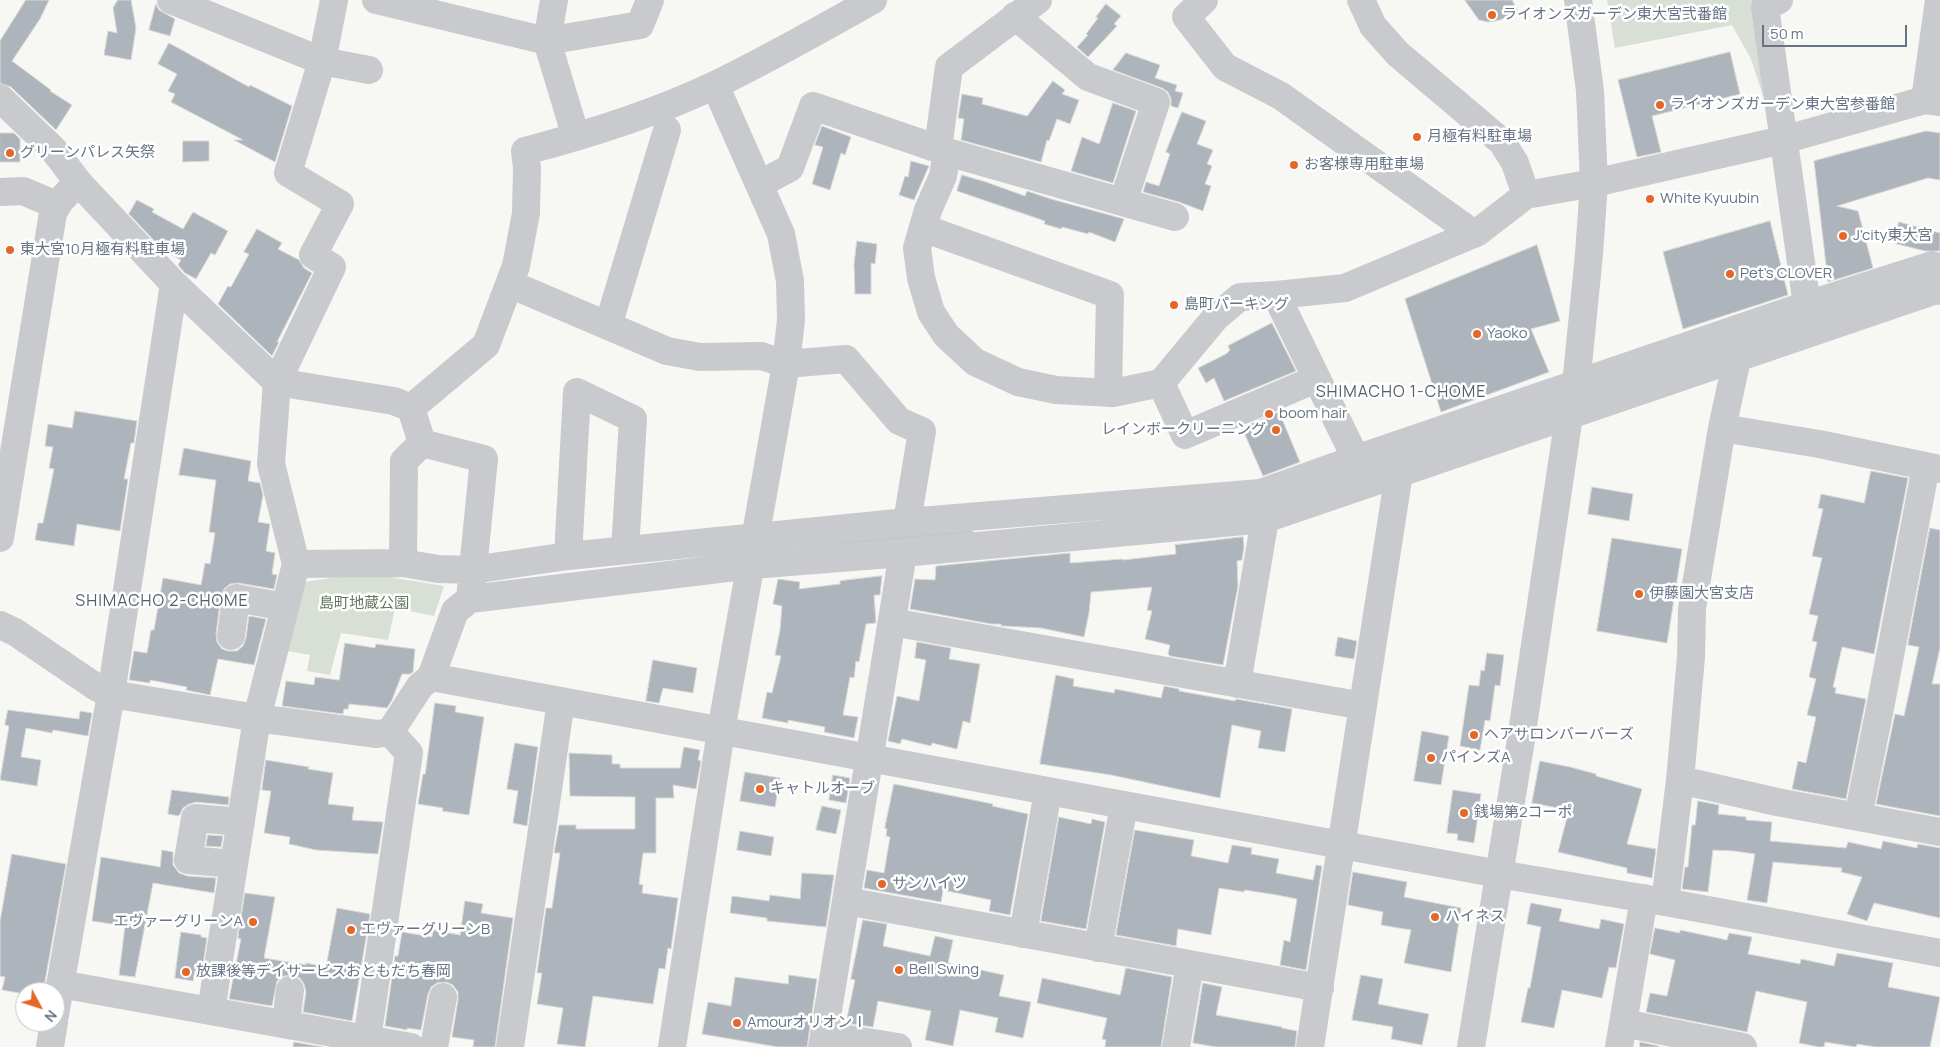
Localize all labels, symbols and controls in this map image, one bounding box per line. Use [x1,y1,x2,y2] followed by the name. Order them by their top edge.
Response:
[1502,6,1727,24] place label: ライオンズガーデン東大宮弐番館
[1486,9,1498,21] marker: ライオンズガーデン東大宮弐番館
[1765,15,1910,47] scale bar
[1770,23,1804,44] text: 50 m
[1670,96,1895,114] place label: ライオンズガーデン東大宮参番館
[1654,99,1666,111] marker: ライオンズガーデン東大宮参番館
[1427,128,1532,146] place label: 月極有料駐車場
[1411,131,1423,143] marker: 月極有料駐車場
[20,144,155,162] place label: グリーンパレス矢祭
[4,147,16,159] marker: グリーンパレス矢祭
[1304,156,1424,174] place label: お客様専用駐車場
[1288,159,1300,171] marker: お客様専用駐車場
[1660,190,1759,208] place label: White Kyuubin
[1644,193,1656,205] marker: White Kyuubin
[1853,227,1932,245] place label: J'city東大宮
[1837,230,1849,242] marker: J'city東大宮
[20,241,185,259] place label: 東大宮10月極有料駐車場
[4,244,16,256] marker: 東大宮10月極有料駐車場
[1740,265,1832,283] place label: Pet's CLOVER
[1724,268,1736,280] marker: Pet's CLOVER
[1184,296,1289,314] place label: 島町パーキング
[1168,299,1180,311] marker: 島町パーキング
[1487,325,1528,343] place label: Yaoko
[1471,328,1483,340] marker: Yaoko
[1314,383,1488,403] district label: SHIMACHO 1-CHOME
[1279,405,1347,423] place label: boom hair
[1263,408,1275,420] marker: boom hair
[1101,421,1266,439] place label: レインボークリーニング
[1270,424,1282,436] marker: レインボークリーニング
[1649,585,1754,603] place label: 伊藤園大宮支店
[1633,588,1645,600] marker: 伊藤園大宮支店
[73,592,251,612] district label: SHIMACHO 2-CHOME
[319,595,409,613] park label: 島町地蔵公園
[1484,726,1634,744] place label: ヘアサロンバーバーズ
[1468,729,1480,741] marker: ヘアサロンバーバーズ
[1441,749,1511,767] place label: パインズA
[1425,752,1437,764] marker: パインズA
[770,780,875,798] place label: キャトルオーブ
[754,783,766,795] marker: キャトルオーブ
[1474,804,1573,822] place label: 銭場第2コーポ
[1458,807,1470,819] marker: 銭場第2コーポ
[892,875,967,893] place label: サンハイツ
[876,878,888,890] marker: サンハイツ
[1445,908,1505,926] place label: ハイネス
[1429,911,1441,923] marker: ハイネス
[113,913,243,931] place label: エヴァーグリーンA
[247,916,259,928] marker: エヴァーグリーンA
[361,921,490,939] place label: エヴァーグリーンB
[345,924,357,936] marker: エヴァーグリーンB
[909,961,979,979] place label: Bell Swing
[196,963,451,981] place label: 放課後等デイサービスおともだち春岡
[893,964,905,976] marker: Bell Swing
[180,966,192,978] marker: 放課後等デイサービスおともだち春岡
[15,982,65,1032] north arrow
[41,1006,62,1026] text: N
[747,1014,867,1032] place label: AmourオリオンⅠ
[731,1017,743,1029] marker: AmourオリオンⅠ

